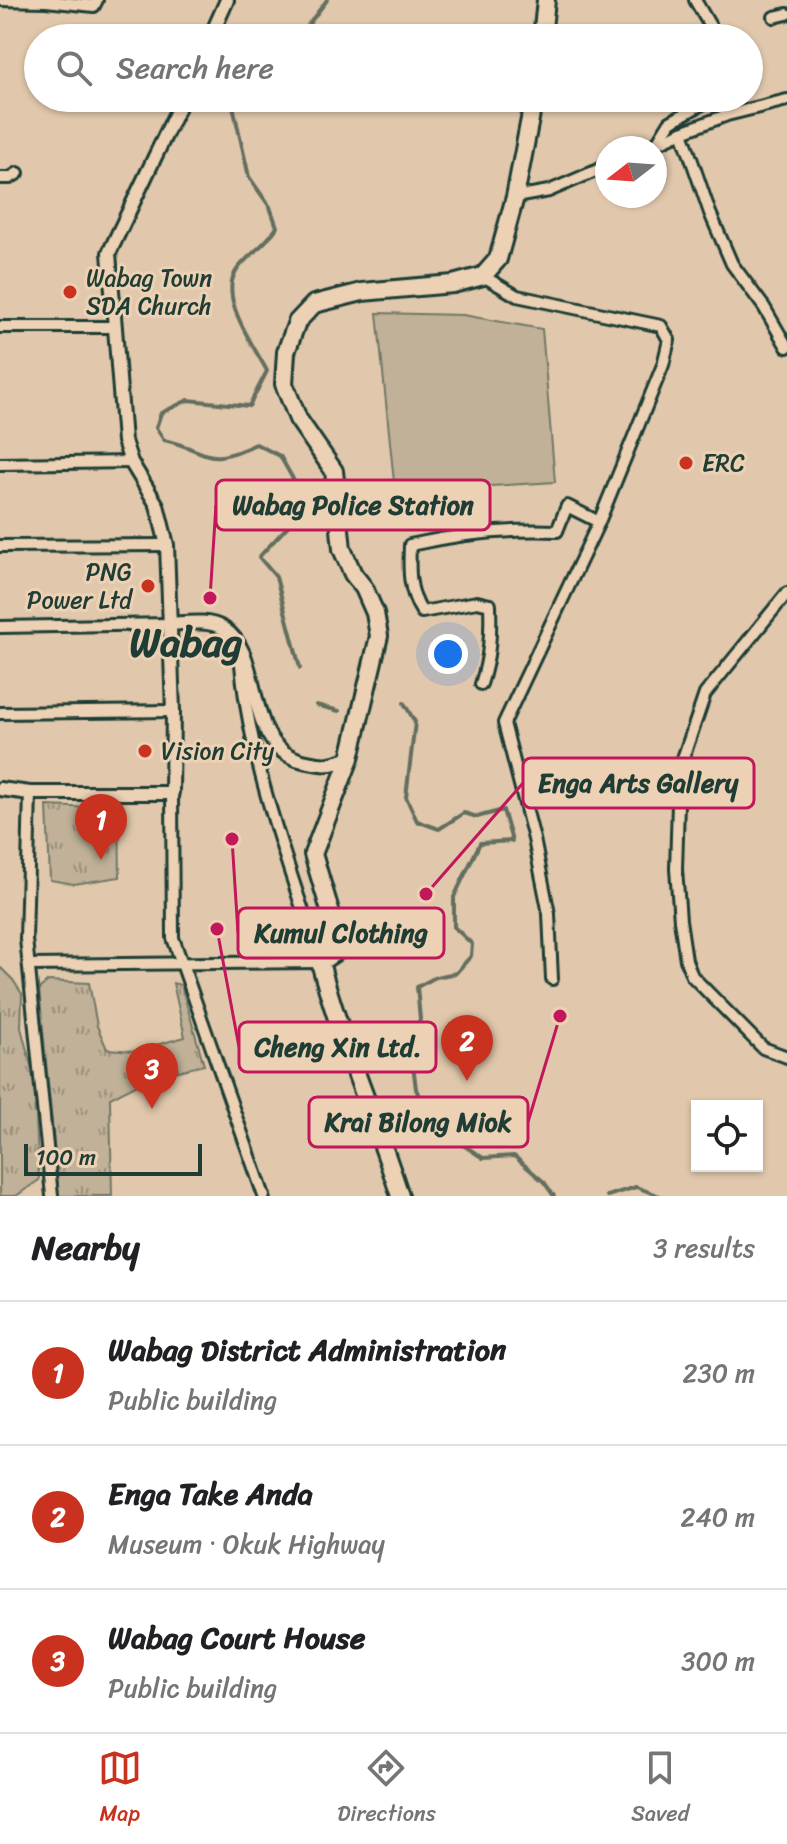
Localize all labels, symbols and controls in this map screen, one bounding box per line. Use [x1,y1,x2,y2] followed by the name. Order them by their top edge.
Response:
[24,24,763,112] search box
[116,41,274,95] text: Search here
[52,46,96,90] icon: search
[595,136,667,208] north arrow
[86,257,212,327] place label: Wabag Town SDA Church
[61,283,79,301] marker: Wabag Town SDA Church
[702,442,745,484] place label: ERC
[677,454,695,472] marker: ERC
[216,480,490,530] callout: Wabag Police Station
[232,482,474,528] text: Wabag Police Station
[27,551,134,621] place label: PNG Power Ltd
[139,577,157,595] marker: PNG Power Ltd
[129,607,243,678] district label: Wabag
[428,634,468,674] your location
[161,730,275,772] place label: Vision City
[136,742,154,760] marker: Vision City
[523,758,754,808] callout: Enga Arts Gallery
[538,760,739,806] text: Enga Arts Gallery
[75,794,127,860] pin: 1
[238,908,444,958] callout: Kumul Clothing
[253,910,428,956] text: Kumul Clothing
[441,1015,493,1081] pin: 2
[239,1022,436,1072] callout: Cheng Xin Ltd.
[253,1024,422,1070] text: Cheng Xin Ltd.
[126,1043,178,1109] pin: 3
[309,1097,528,1147] callout: Krai Bilong Miok
[324,1099,512,1145] text: Krai Bilong Miok
[691,1100,763,1172] map controls
[691,1100,763,1172] button: locate
[36,1138,96,1177] text: 100 m
[24,1140,202,1176] scale bar
[32,1218,140,1278] text: Nearby
[653,1225,755,1271] text: 3 results
[108,1323,506,1377] text: Wabag District Administration
[52,1350,64,1396] text: 1
[683,1350,755,1396] text: 230 m
[108,1377,277,1423] text: Public building
[108,1467,313,1521] text: Enga Take Anda
[50,1494,66,1540] text: 2
[681,1494,755,1540] text: 240 m
[108,1521,385,1567] text: Museum · Okuk Highway
[108,1611,365,1665] text: Wabag Court House
[51,1638,65,1684] text: 3
[681,1638,755,1684] text: 300 m
[108,1665,277,1711] text: Public building
[98,1746,142,1833] tab: Map
[337,1746,436,1833] tab: Directions
[631,1746,689,1833] tab: Saved

